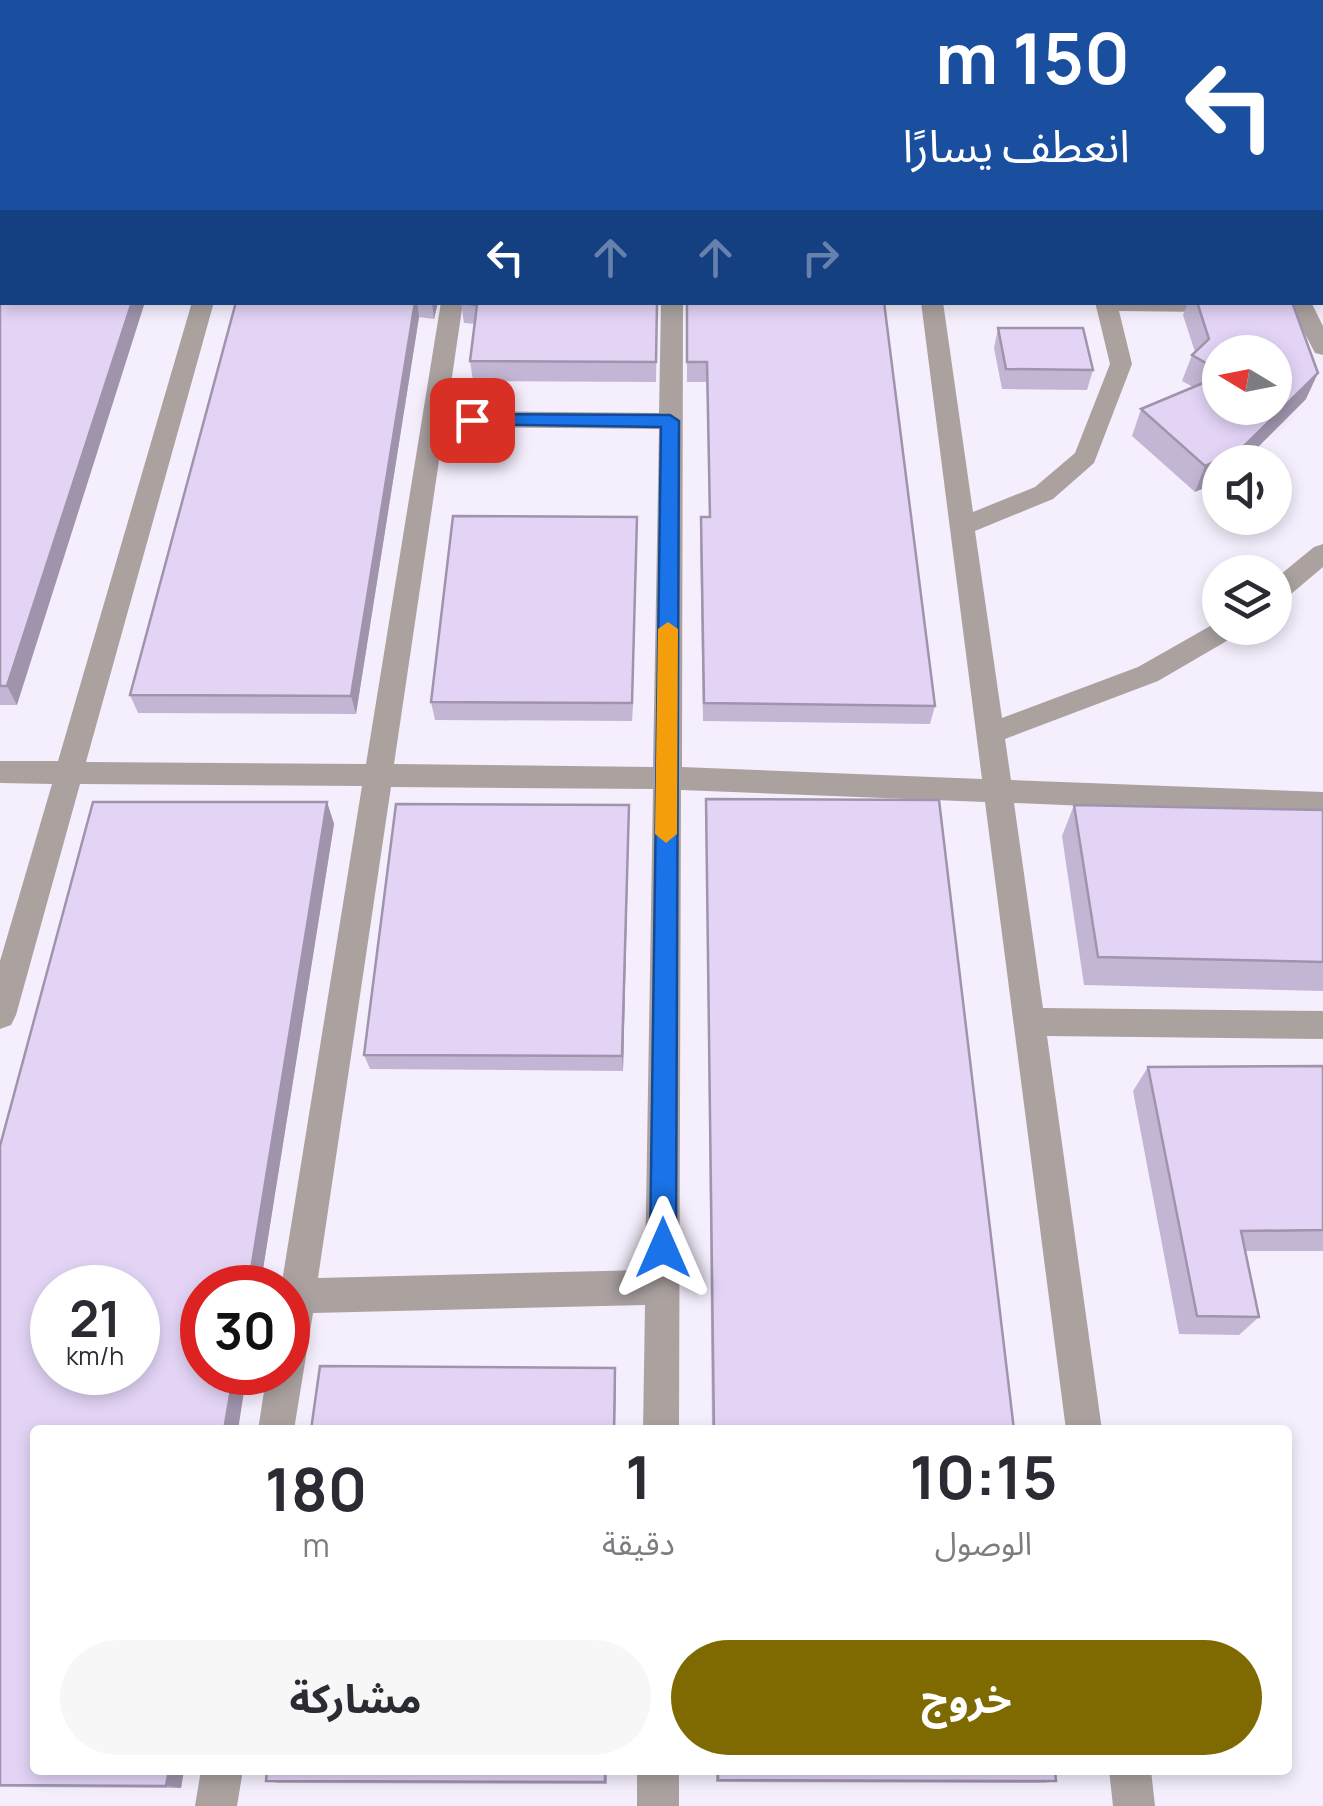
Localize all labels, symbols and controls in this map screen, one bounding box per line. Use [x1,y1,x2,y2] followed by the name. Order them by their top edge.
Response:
[935,9,1130,105] text: 150 m
[1165,40,1295,170] icon: left
[902,114,1130,176] text: انعطف يسارًا
[478,230,533,285] icon: left
[583,230,638,285] icon: ahead
[688,230,743,285] icon: ahead
[793,230,848,285] icon: right
[1202,335,1292,425] north arrow
[1202,335,1292,645] map controls
[430,378,515,463] pin
[445,393,500,448] icon: arrive
[1202,445,1292,535] button: sound
[1202,555,1292,645] button: layers
[611,1196,715,1300] position arrow
[180,1265,310,1395] speed limit sign: 30
[69,1284,121,1352] text: 21
[66,1338,124,1373] text: km/h
[625,1435,652,1517] text: 1
[910,1435,1057,1517] text: 10:15
[265,1447,367,1529] text: 180
[602,1521,675,1565] text: دقيقة
[935,1521,1032,1565] text: الوصول
[302,1523,330,1567] text: m
[60,1640,651,1755] button: مشاركة
[671,1640,1262,1755] button: خروج

